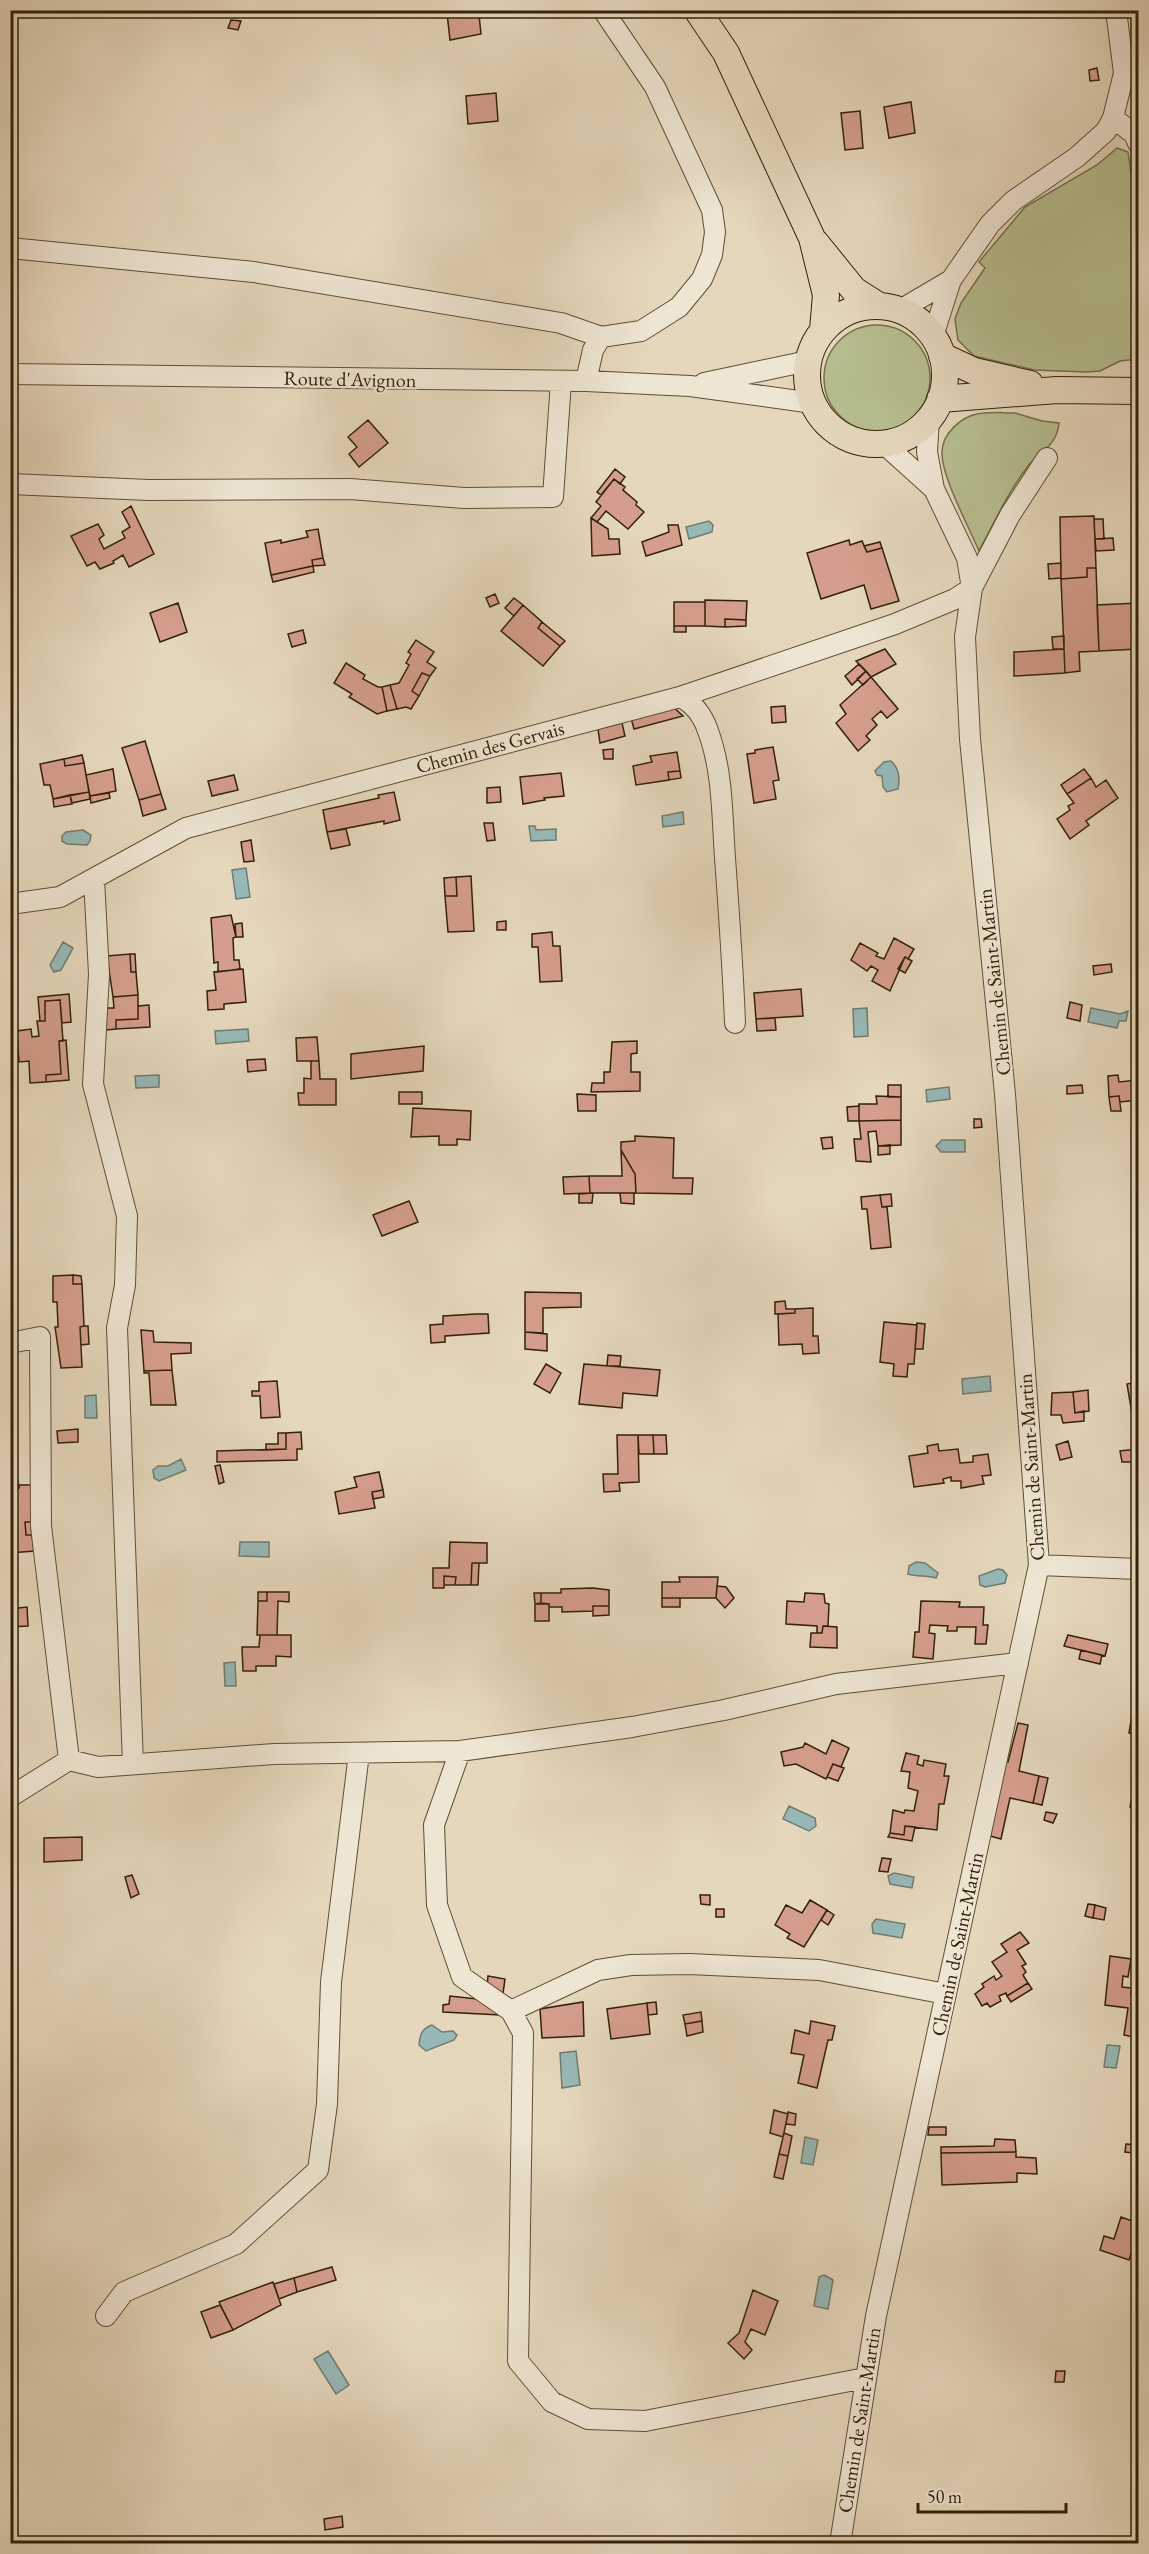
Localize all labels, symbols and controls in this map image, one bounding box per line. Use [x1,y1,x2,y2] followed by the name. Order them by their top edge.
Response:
[283,365,417,393] street label: Route d'Avignon
[413,715,567,779] street label: Chemin des Gervais
[971,887,1017,1077] street label: Chemin de Saint-Martin
[1011,1372,1051,1562] street label: Chemin de Saint-Martin
[925,1849,989,2039] street label: Chemin de Saint-Martin
[831,2325,887,2515] street label: Chemin de Saint-Martin
[918,2476,1066,2514] scale bar
[927,2485,962,2508] text: 50 m

